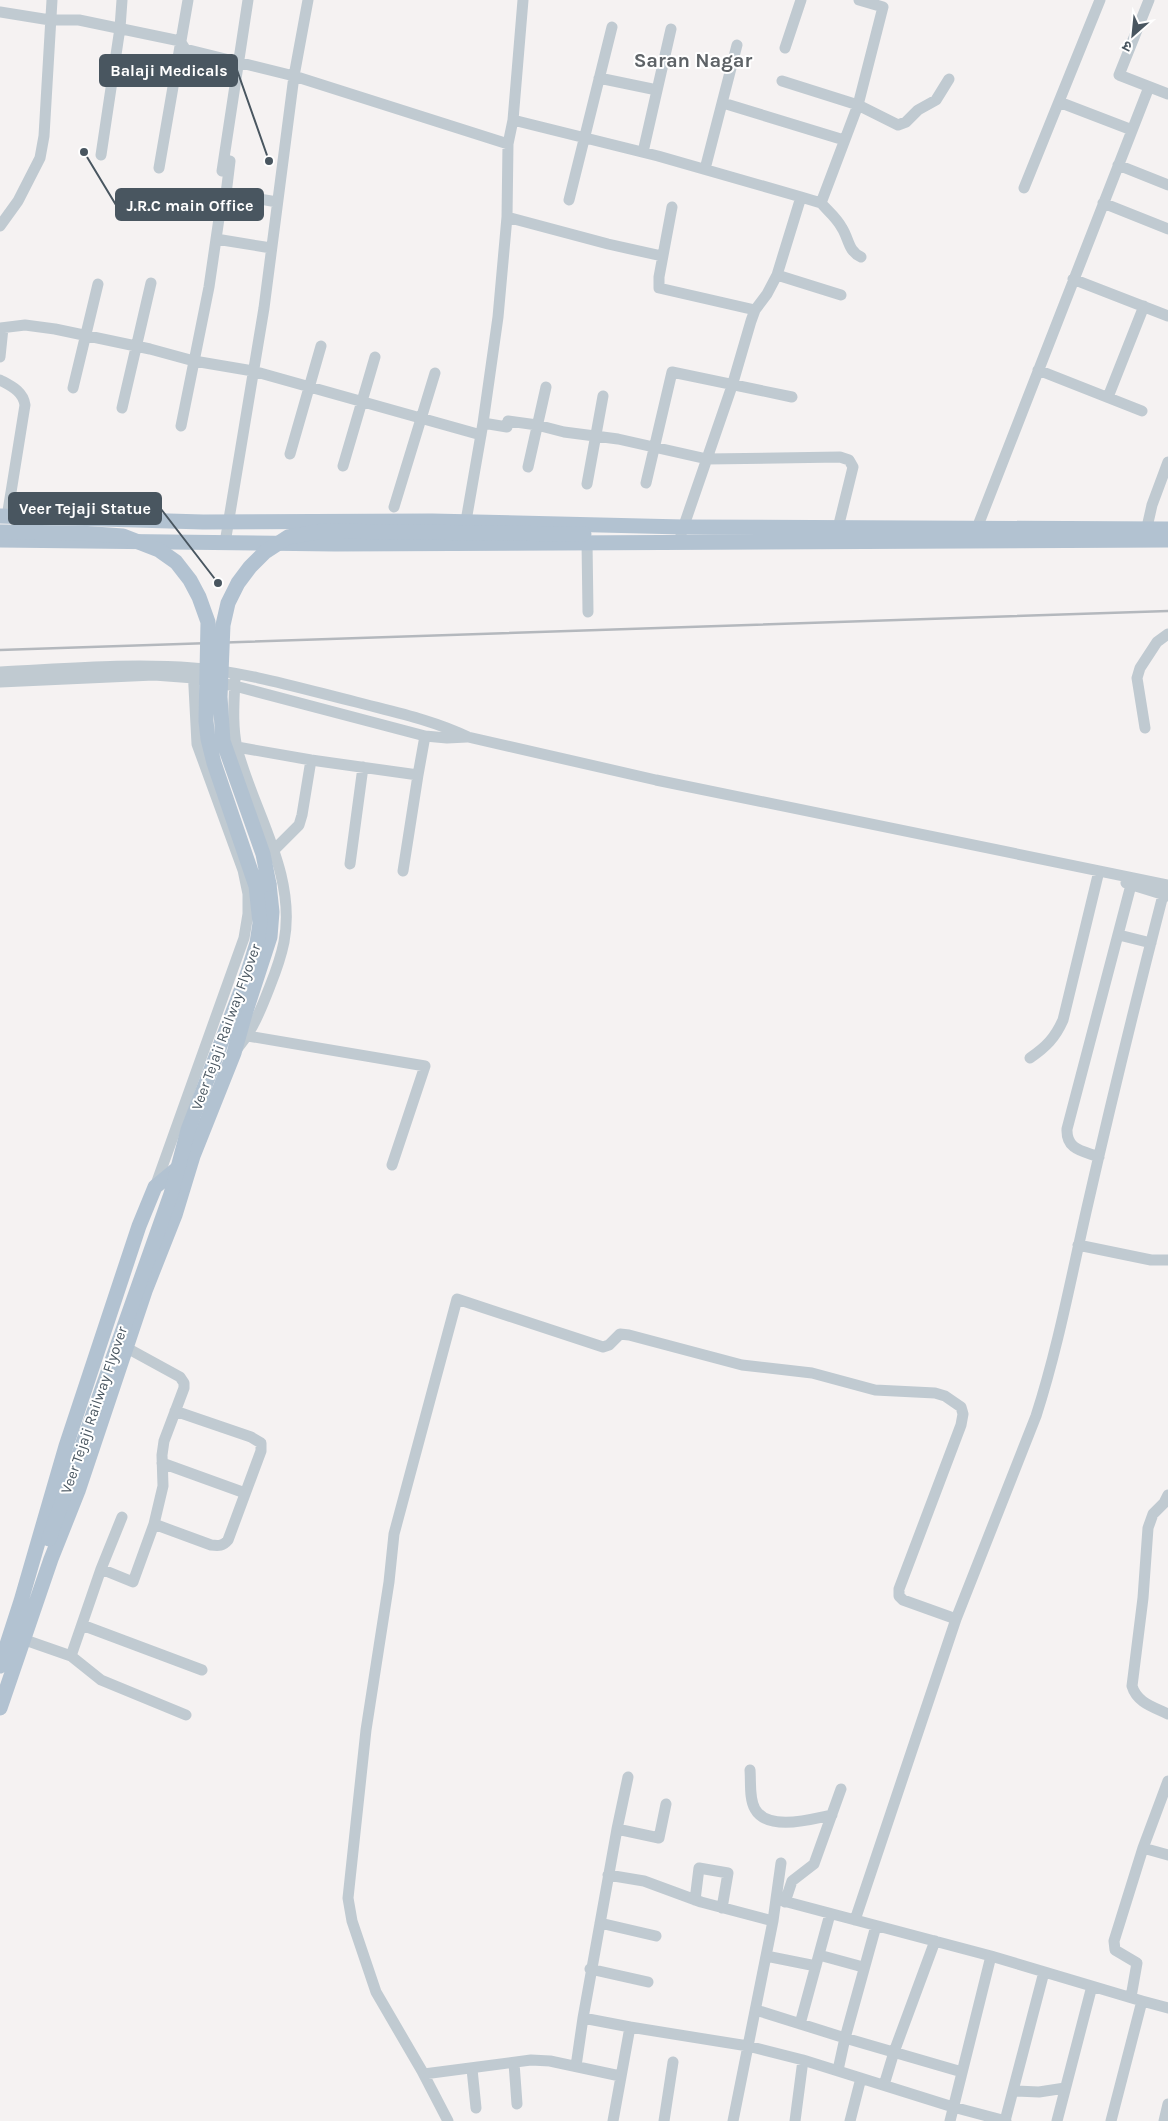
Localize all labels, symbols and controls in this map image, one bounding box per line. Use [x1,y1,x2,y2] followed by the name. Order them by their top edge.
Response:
[1108,10,1158,60] north arrow
[1119,36,1135,56] text: उ
[634,49,753,72] district label: Saran Nagar
[100,55,237,86] callout: Balaji Medicals
[110,61,228,80] text: Balaji Medicals
[116,189,263,220] callout: J.R.C main Office
[126,196,254,215] text: J.R.C main Office
[9,493,161,524] callout: Veer Tejaji Statue
[19,499,151,518] text: Veer Tejaji Statue
[187,941,265,1113] street label: Veer Tejaji Railway Flyover
[57,1323,131,1496] street label: Veer Tejaji Railway Flyover

